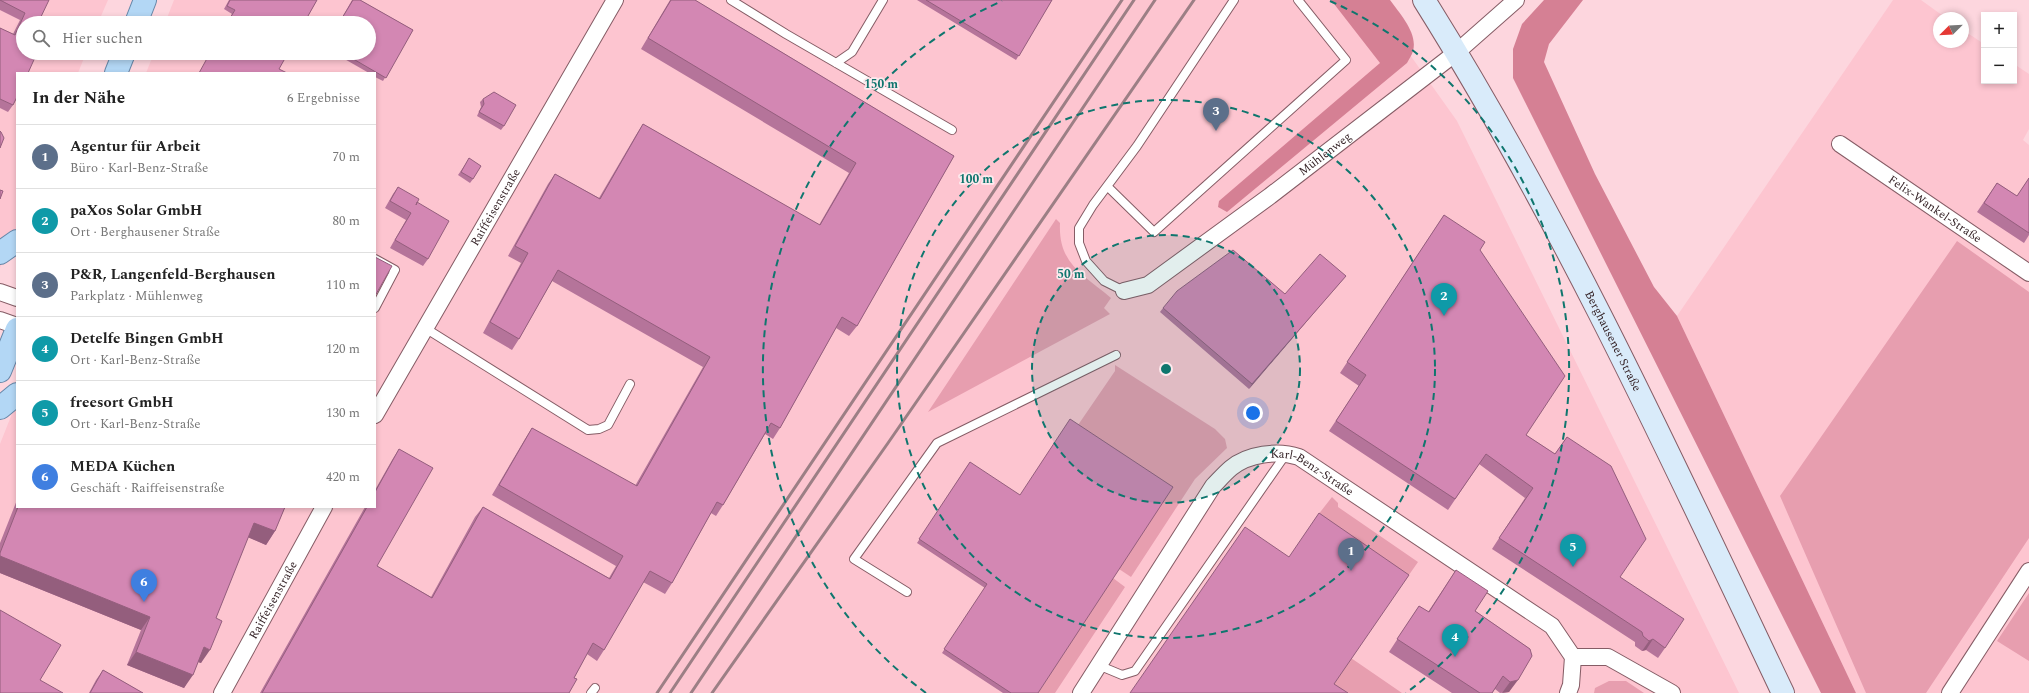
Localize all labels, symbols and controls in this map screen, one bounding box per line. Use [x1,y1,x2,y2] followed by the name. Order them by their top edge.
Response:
[1933,12,1969,48] north arrow
[1981,12,2017,84] map controls
[1981,12,2017,48] button: +
[16,16,376,60] search box
[30,27,52,49] icon: search
[62,27,143,50] text: Hier suchen
[1981,48,2017,84] button: −
[864,75,898,94] text: 150 m
[32,85,125,111] text: In der Nähe
[287,88,360,108] text: 6 Ergebnisse
[1203,98,1229,131] pin: 3
[1294,127,1356,180] street label: Mühlenweg
[70,135,201,158] text: Agentur für Arbeit
[41,147,49,167] text: 1
[333,147,360,167] text: 70 m
[70,158,208,178] text: Büro · Karl-Benz-Straße
[465,165,525,250] street label: Raiffeisenstraße
[959,170,993,189] text: 100 m
[1884,170,1986,248] street label: Felix-Wankel-Straße
[70,199,202,222] text: paXos Solar GmbH
[41,211,49,231] text: 2
[333,211,360,231] text: 80 m
[70,222,220,242] text: Ort · Berghausener Straße
[70,263,276,286] text: P&R, Langenfeld-Berghausen
[1057,265,1085,284] text: 50 m
[41,275,49,295] text: 3
[326,275,360,295] text: 110 m
[1431,283,1457,316] pin: 2
[70,286,203,306] text: Parkplatz · Mühlenweg
[1580,287,1647,395] street label: Berghausener Straße
[70,327,224,350] text: Detelfe Bingen GmbH
[41,339,49,359] text: 4
[326,339,360,359] text: 120 m
[70,350,200,370] text: Ort · Karl-Benz-Straße
[1159,362,1173,376] centre of rings
[70,391,174,414] text: freesort GmbH
[41,403,49,423] text: 5
[326,403,360,423] text: 130 m
[1243,403,1263,423] your location
[70,414,200,434] text: Ort · Karl-Benz-Straße
[1270,444,1358,501] street label: Karl-Benz-Straße
[70,455,175,478] text: MEDA Küchen
[41,467,49,487] text: 6
[326,467,360,487] text: 420 m
[70,478,225,498] text: Geschäft · Raiffeisenstraße
[1560,534,1586,567] pin: 5
[1338,538,1364,571] pin: 1
[244,557,302,643] street label: Raiffeisenstraße
[131,569,157,602] pin: 6
[1442,624,1468,657] pin: 4

